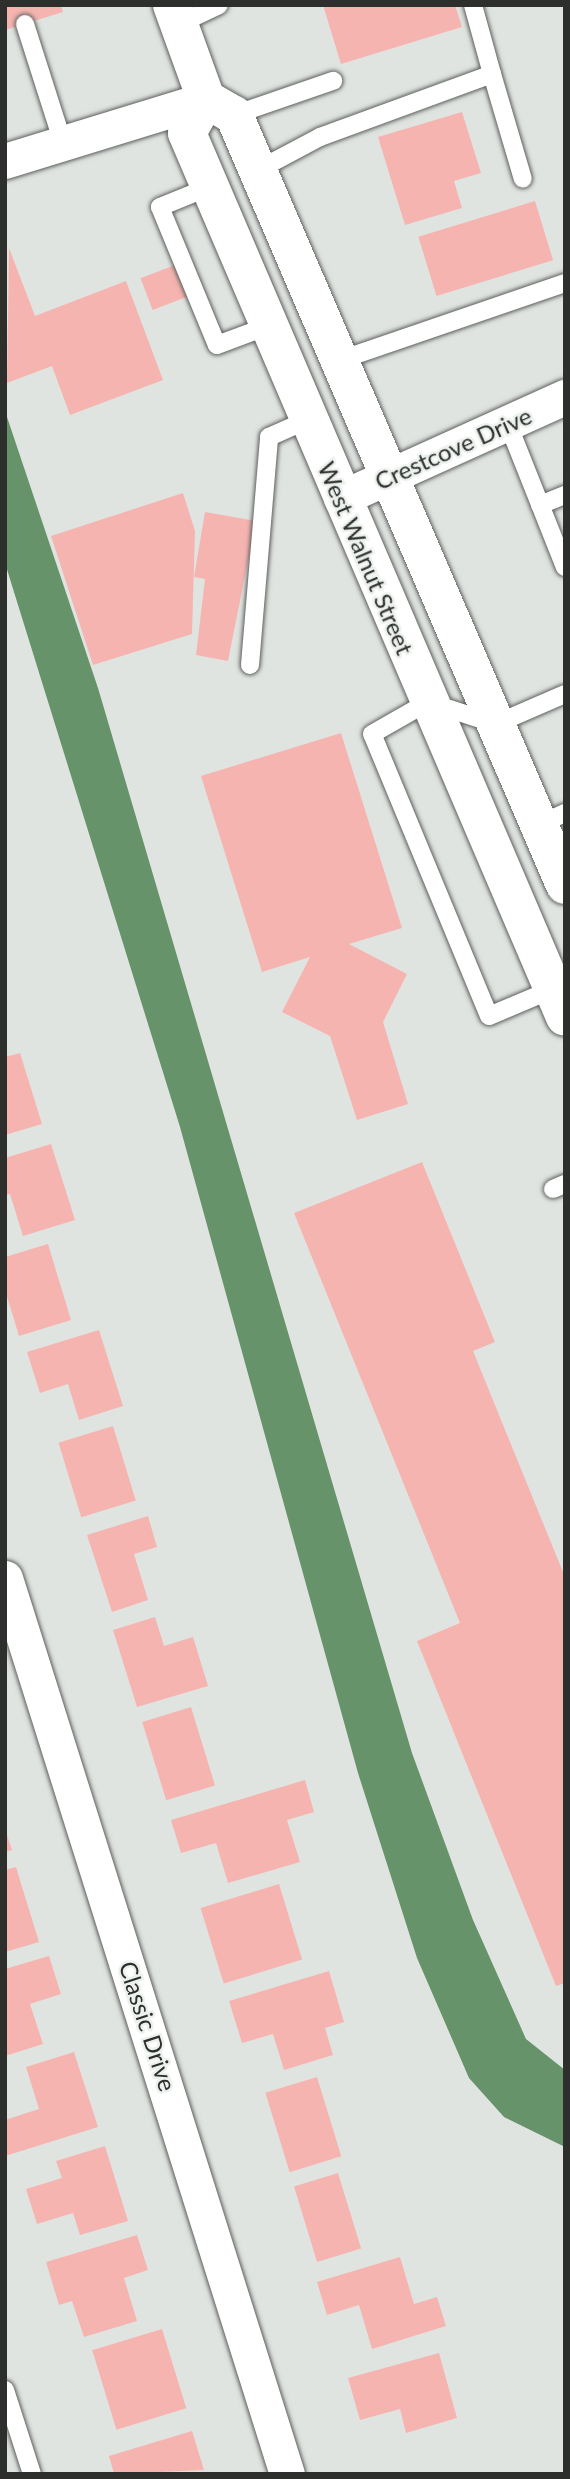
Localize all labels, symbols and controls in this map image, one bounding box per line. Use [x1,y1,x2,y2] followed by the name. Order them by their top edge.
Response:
[370,401,536,495] street label: Crestcove Drive
[312,457,420,659] street label: West Walnut Street
[113,1957,183,2095] street label: Classic Drive

